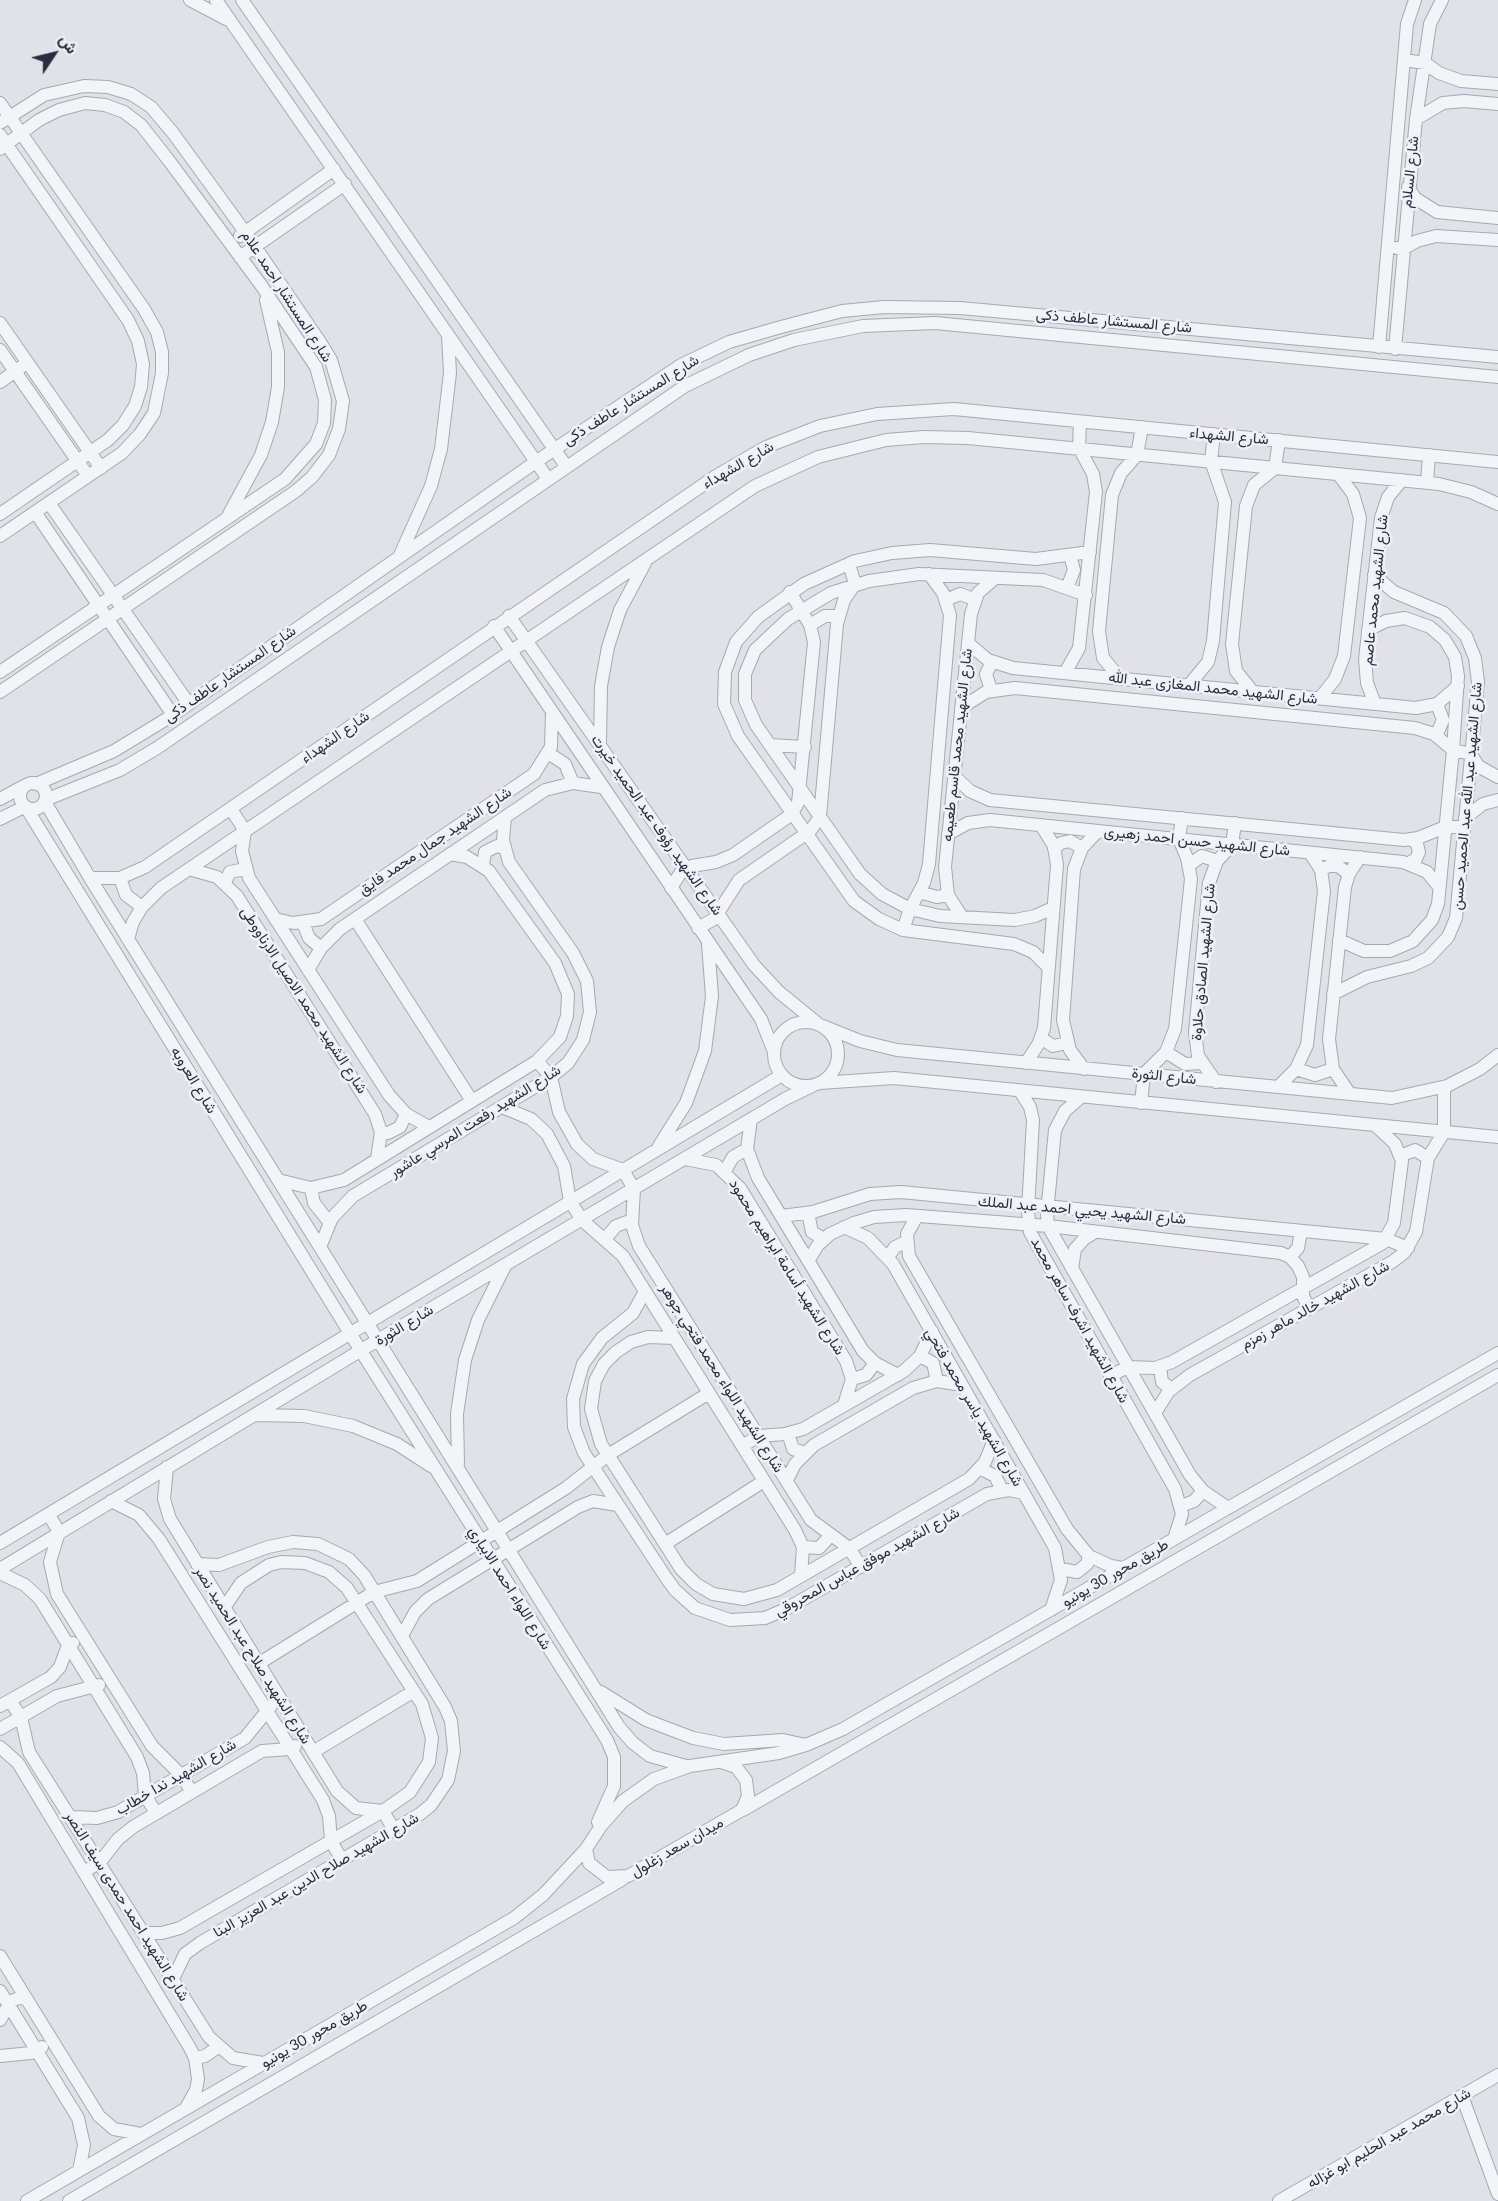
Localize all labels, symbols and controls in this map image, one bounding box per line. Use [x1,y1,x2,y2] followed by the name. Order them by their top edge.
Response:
[24,24,84,84] north arrow
[56,30,82,57] text: ش
[1397,135,1423,209] street label: شارع السلام
[238,227,336,365] street label: شارع المستشار احمد علام
[1035,305,1193,337] street label: شارع المستشار عاطف ذكى
[560,351,702,449] street label: شارع المستشار عاطف ذكى
[1189,424,1269,448] street label: شارع الشهداء
[699,437,777,493] street label: شارع الشهداء
[1358,514,1392,666] street label: شارع الشهيد محمد عاصم
[161,622,299,726] street label: شارع المستشار عاطف ذكى
[938,648,976,842] street label: شارع الشهيد محمد قاسم طعيمه
[1108,668,1318,708] street label: شارع الشهيد محمد المغازى عبد الله
[1448,681,1486,911] street label: شارع الشهيد عبد الله عبد الحميد حسن
[297,707,373,767] street label: شارع الشهداء
[587,731,727,919] street label: شارع الشهيد رؤوف عبد الحميد خيرت
[355,783,515,899] street label: شارع الشهيد جمال محمد فايق
[1103,822,1291,860] street label: شارع الشهيد حسن احمد زهيرى
[1187,883,1219,1041] street label: شارع الشهيد الصادق حلاوة
[237,903,371,1097] street label: شارع الشهيد محمد الاصيل الارناووطى
[167,1043,221,1117] street label: شارع العروبه
[386,1061,564,1181] street label: شارع الشهيد رفعت المرسي عاشور
[1131,1064,1197,1088] street label: شارع الثورة
[725,1176,849,1358] street label: شارع الشهيد أسامة ابراهيم محمود
[977,1192,1187,1228] street label: شارع الشهيد يحيي احمد عبد الملك
[1027,1234,1133,1406] street label: شارع الشهيد اشرف ساهر محمد
[1238,1257,1392,1353] street label: شارع الشهيد خالد ماهر زمزم
[656,1280,788,1476] street label: شارع الشهيد اللواء محمد فتحي جوهر
[372,1301,436,1349] street label: شارع الثورة
[921,1325,1027,1489] street label: شارع الشهيد ياسر محمد فتحي
[771,1504,963,1620] street label: شارع الشهيد موفق عباس المحروقي
[465,1523,555,1653] street label: شارع اللواء احمد الابياري
[1058,1535,1172,1611] street label: طريق محور 30 يونيو
[191,1563,315,1747] street label: شارع الشهيد صلاح عبد الحميد نصر
[113,1735,239,1819] street label: شارع الشهيد ندا خطاب
[61,1808,193,2004] street label: شارع الشهيد احمد حمدى سيف النصر
[210,1809,422,1941] street label: شارع الشهيد صلاح الدين عبد العزيز البنا
[627,1813,727,1881] street label: ميدان سعد زغلول
[257,1996,371,2072] street label: طريق محور 30 يونيو
[1304,2084,1474,2192] street label: شارع محمد عبد الحليم ابو غزاله

